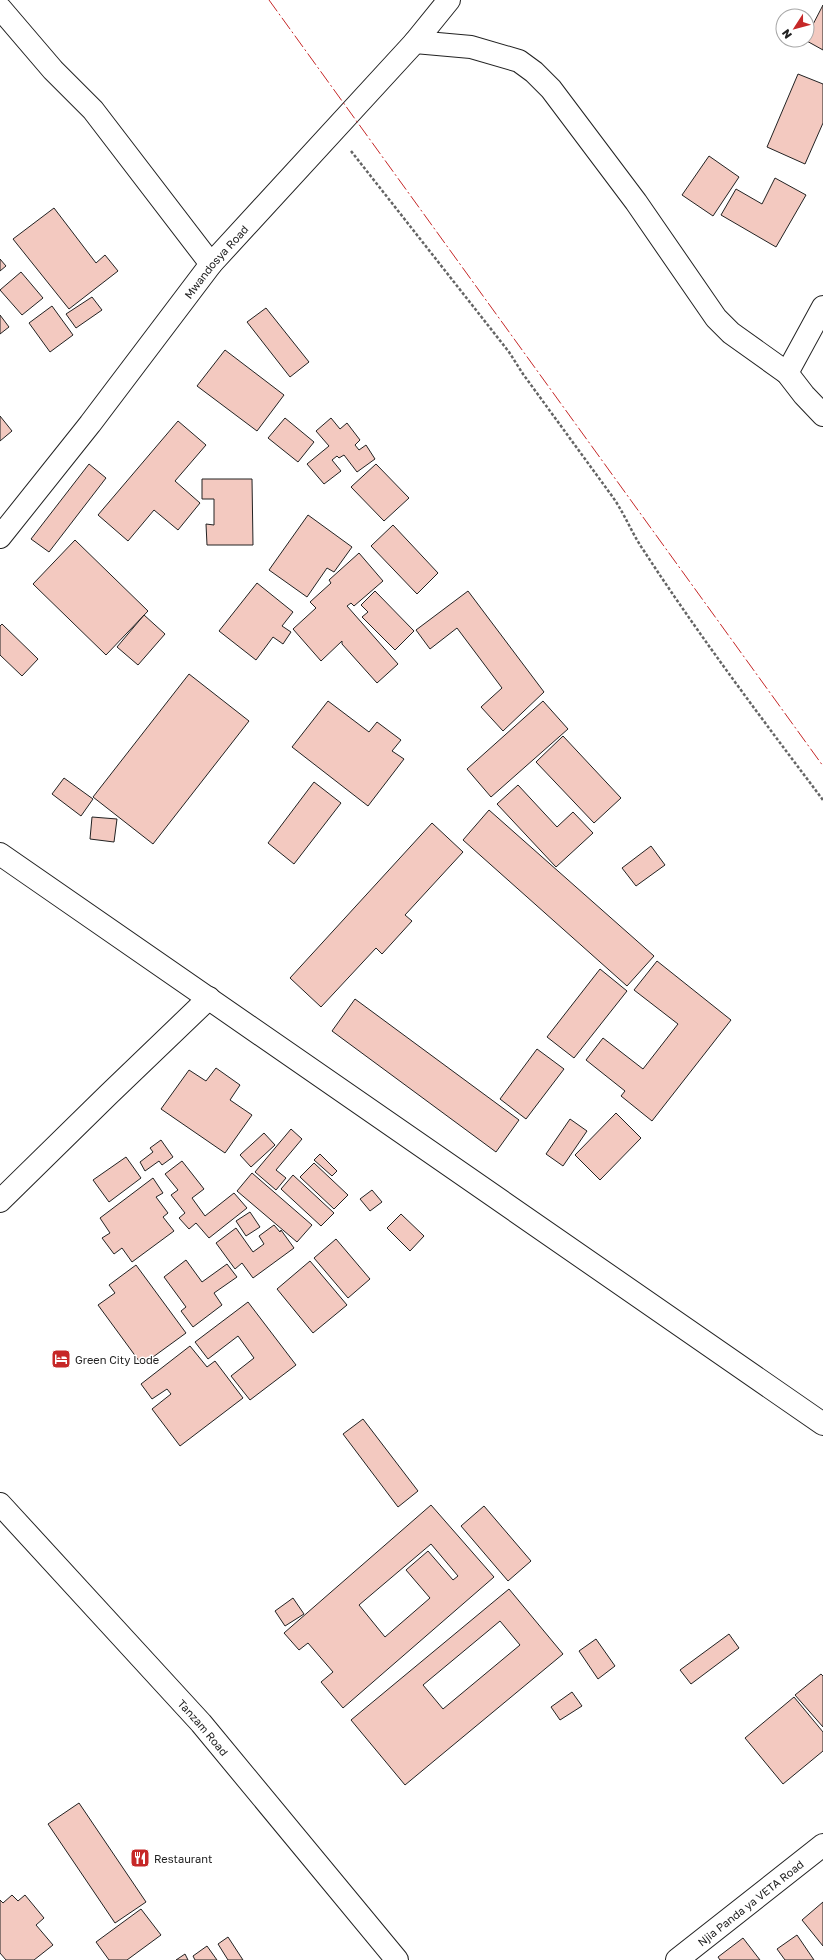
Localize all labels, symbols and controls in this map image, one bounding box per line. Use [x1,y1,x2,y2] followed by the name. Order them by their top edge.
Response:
[775,8,815,48] north arrow
[779,27,794,41] text: N
[181,222,250,301] street label: Mwandosya Road
[50,1348,72,1370] hotel icon: Green City Lode
[75,1353,159,1366] place label: Green City Lode
[176,1696,231,1758] street label: Tanzam Road
[129,1847,151,1869] restaurant icon: Restaurant
[154,1852,212,1865] place label: Restaurant
[695,1857,806,1948] street label: Njia Panda ya VETA Road

